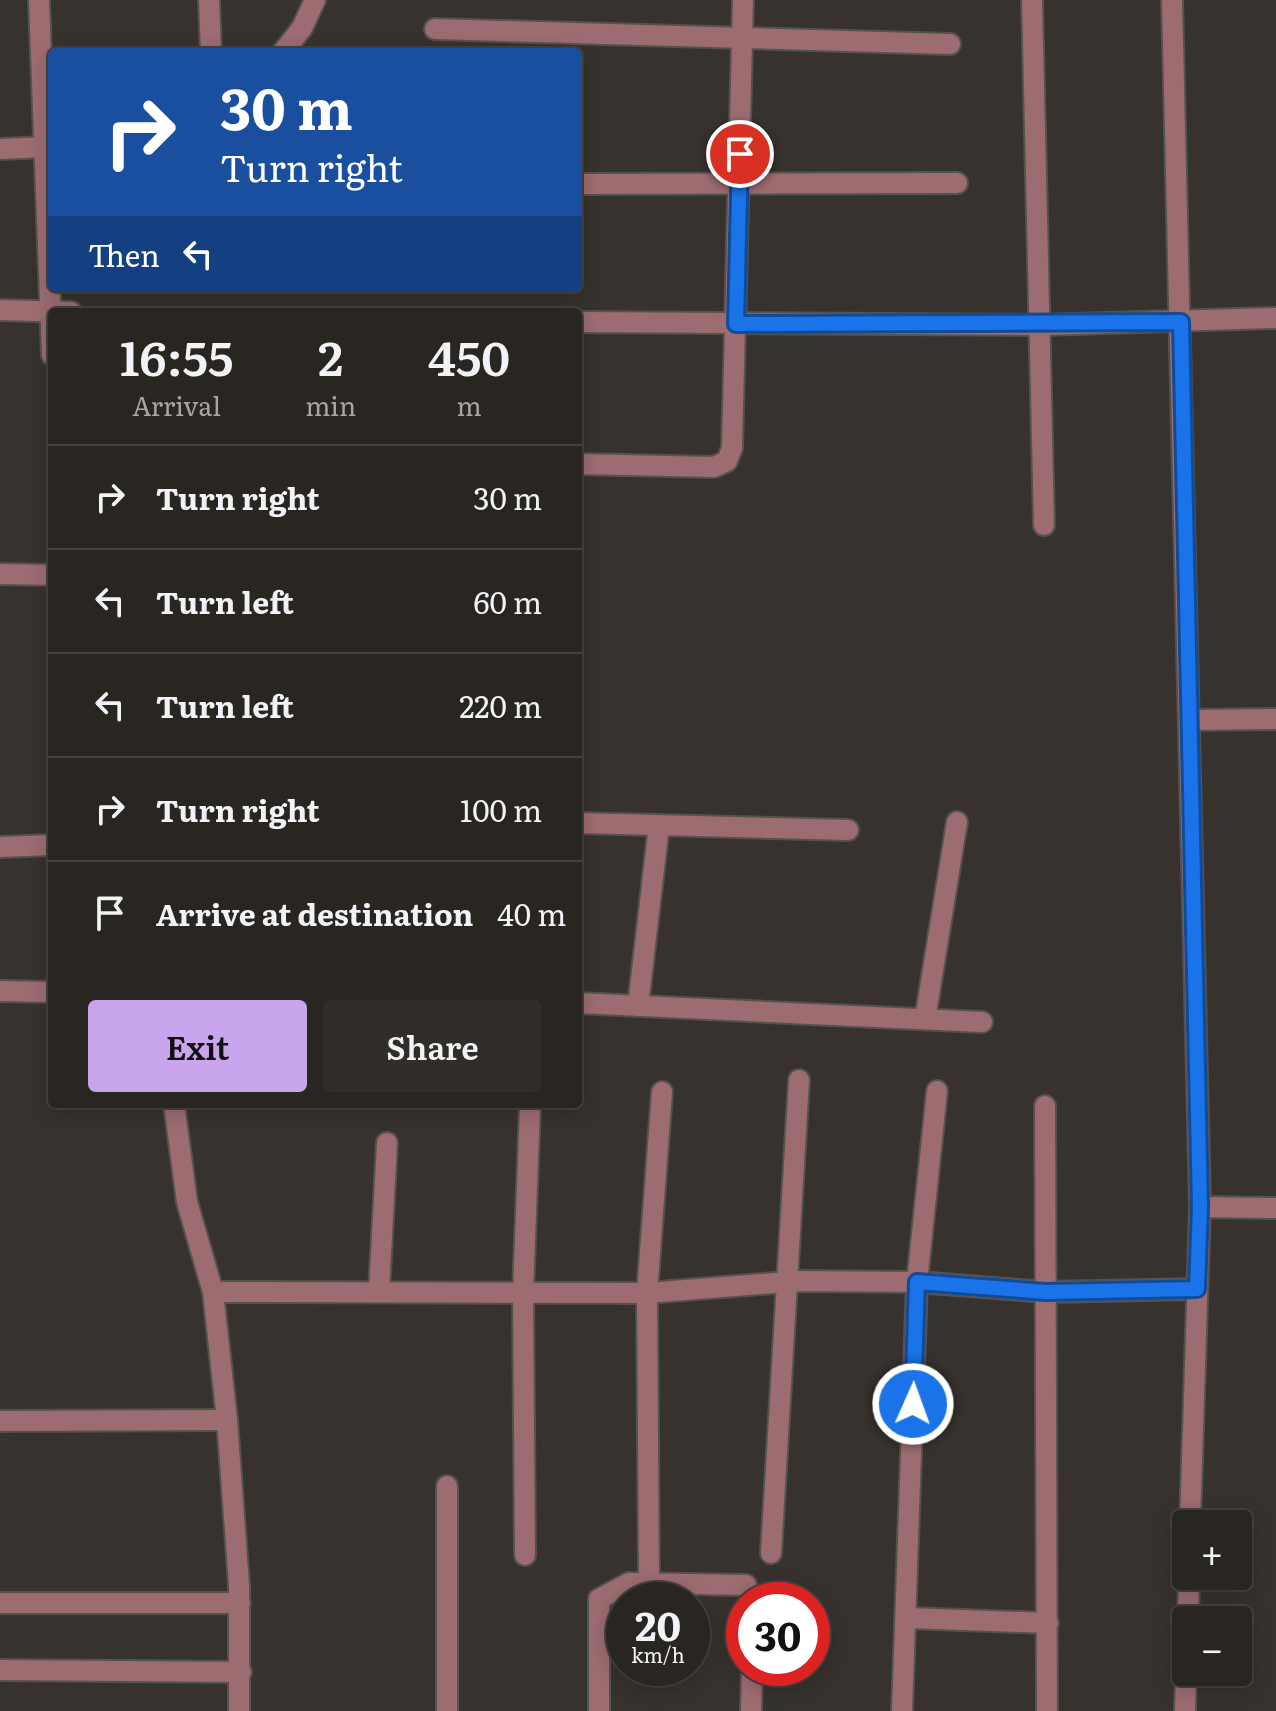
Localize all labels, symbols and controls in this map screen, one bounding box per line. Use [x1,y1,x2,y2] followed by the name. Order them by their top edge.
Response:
[220,64,353,147] text: 30 m
[88,80,192,184] icon: right
[706,120,774,188] pin
[718,132,762,176] icon: arrive
[220,140,403,193] text: Turn right
[88,232,160,276] text: Then
[176,232,220,276] icon: left
[120,320,233,391] text: 16:55
[318,320,343,391] text: 2
[428,320,510,391] text: 450
[132,385,221,424] text: Arrival
[305,385,356,424] text: min
[456,385,482,424] text: m
[88,475,132,519] icon: right
[156,475,320,519] text: Turn right
[473,475,542,519] text: 30 m
[88,579,132,623] icon: left
[156,579,294,623] text: Turn left
[473,579,542,623] text: 60 m
[88,683,132,727] icon: left
[156,683,294,727] text: Turn left
[459,683,542,727] text: 220 m
[88,787,132,831] icon: right
[156,787,320,831] text: Turn right
[460,787,542,831] text: 100 m
[88,891,132,935] icon: arrive
[156,891,473,935] text: Arrive at destination
[497,891,566,935] text: 40 m
[88,1000,307,1092] button: Exit
[323,1000,542,1092] button: Share
[871,1362,955,1446] position arrow
[1172,1510,1252,1686] map controls
[1172,1510,1252,1590] button: +
[726,1582,830,1686] speed limit sign: 30
[635,1594,681,1653] text: 20
[1172,1606,1252,1686] button: −
[631,1639,685,1669] text: km/h

